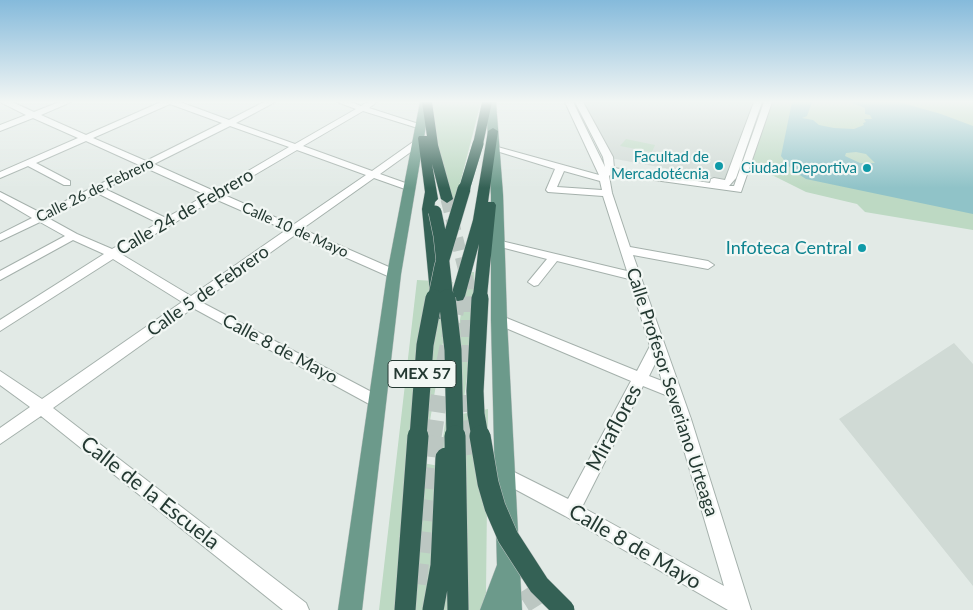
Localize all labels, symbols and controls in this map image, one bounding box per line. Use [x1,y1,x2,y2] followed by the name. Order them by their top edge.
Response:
[611,148,709,183] place label: Facultad de Mercadotécnia
[33,154,157,226] street label: Calle 26 de Febrero
[741,159,857,177] place label: Ciudad Deportiva
[713,160,725,172] marker: Facultad de Mercadotécnia
[861,162,873,174] marker: Ciudad Deportiva
[113,164,257,260] street label: Calle 24 de Febrero
[239,198,351,262] street label: Calle 10 de Mayo
[726,237,852,259] place label: Infoteca Central
[143,241,273,341] street label: Calle 5 de Febrero
[856,242,868,254] marker: Infoteca Central
[622,265,722,519] street label: Calle Profesor Severiano Urteaga
[219,310,341,388] street label: Calle 8 de Mayo
[388,360,456,388] road number: MEX 57
[581,381,647,475] street label: Miraflores
[76,431,224,555] street label: Calle de la Escuela
[564,499,706,595] street label: Calle 8 de Mayo

